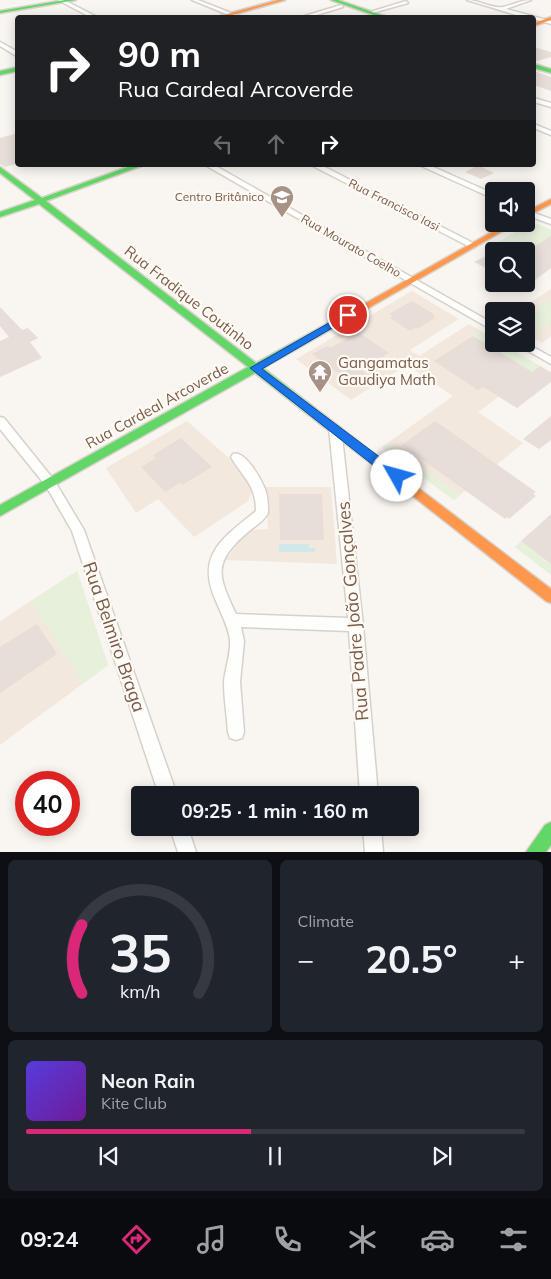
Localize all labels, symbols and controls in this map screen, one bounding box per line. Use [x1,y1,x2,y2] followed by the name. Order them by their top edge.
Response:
[118,32,201,76] text: 90 m
[35,35,100,100] icon: right
[118,75,354,103] text: Rua Cardeal Arcoverde
[209,130,237,158] icon: left
[262,130,290,158] icon: ahead
[315,130,343,158] icon: right
[346,175,442,234] street label: Rua Francisco Iasi
[485,182,535,352] map controls
[485,182,535,232] button: sound
[269,184,295,218] school or university icon: Centro Britânico
[175,189,264,204] place label: Centro Britânico
[298,211,404,280] street label: Rua Mourato Coelho
[121,241,258,354] street label: Rua Fradique Coutinho
[485,242,535,292] button: search
[327,294,369,336] pin
[334,301,362,329] icon: arrive
[485,302,535,352] button: layers
[338,353,436,389] place label: Gangamatas Gaudiya Math
[82,358,232,453] street label: Rua Cardeal Arcoverde
[307,359,333,393] temple icon: Gangamatas Gaudiya Math
[370,449,422,501] position arrow
[331,500,374,722] street label: Rua Padre João Gonçalves
[78,559,151,715] street label: Rua Belmiro Braga
[15,771,80,836] speed limit sign: 40
[181,799,369,823] text: 09:25 · 1 min · 160 m
[298,911,354,931] text: Climate
[109,920,171,985] text: 35
[365,935,457,983] text: 20.5°
[298,942,314,977] text: −
[508,942,525,977] text: +
[120,980,160,1002] text: km/h
[101,1069,195,1093] text: Neon Rain
[101,1093,167,1113] text: Kite Club
[95,1142,123,1170] icon: previous
[261,1142,289,1170] icon: pause
[428,1142,456,1170] icon: next
[119,1222,154,1257] icon: directions
[194,1222,229,1257] icon: music
[270,1222,305,1257] icon: phone
[345,1222,380,1257] icon: climate
[420,1222,455,1257] icon: car
[496,1222,531,1257] icon: filters
[20,1225,78,1253] text: 09:24

